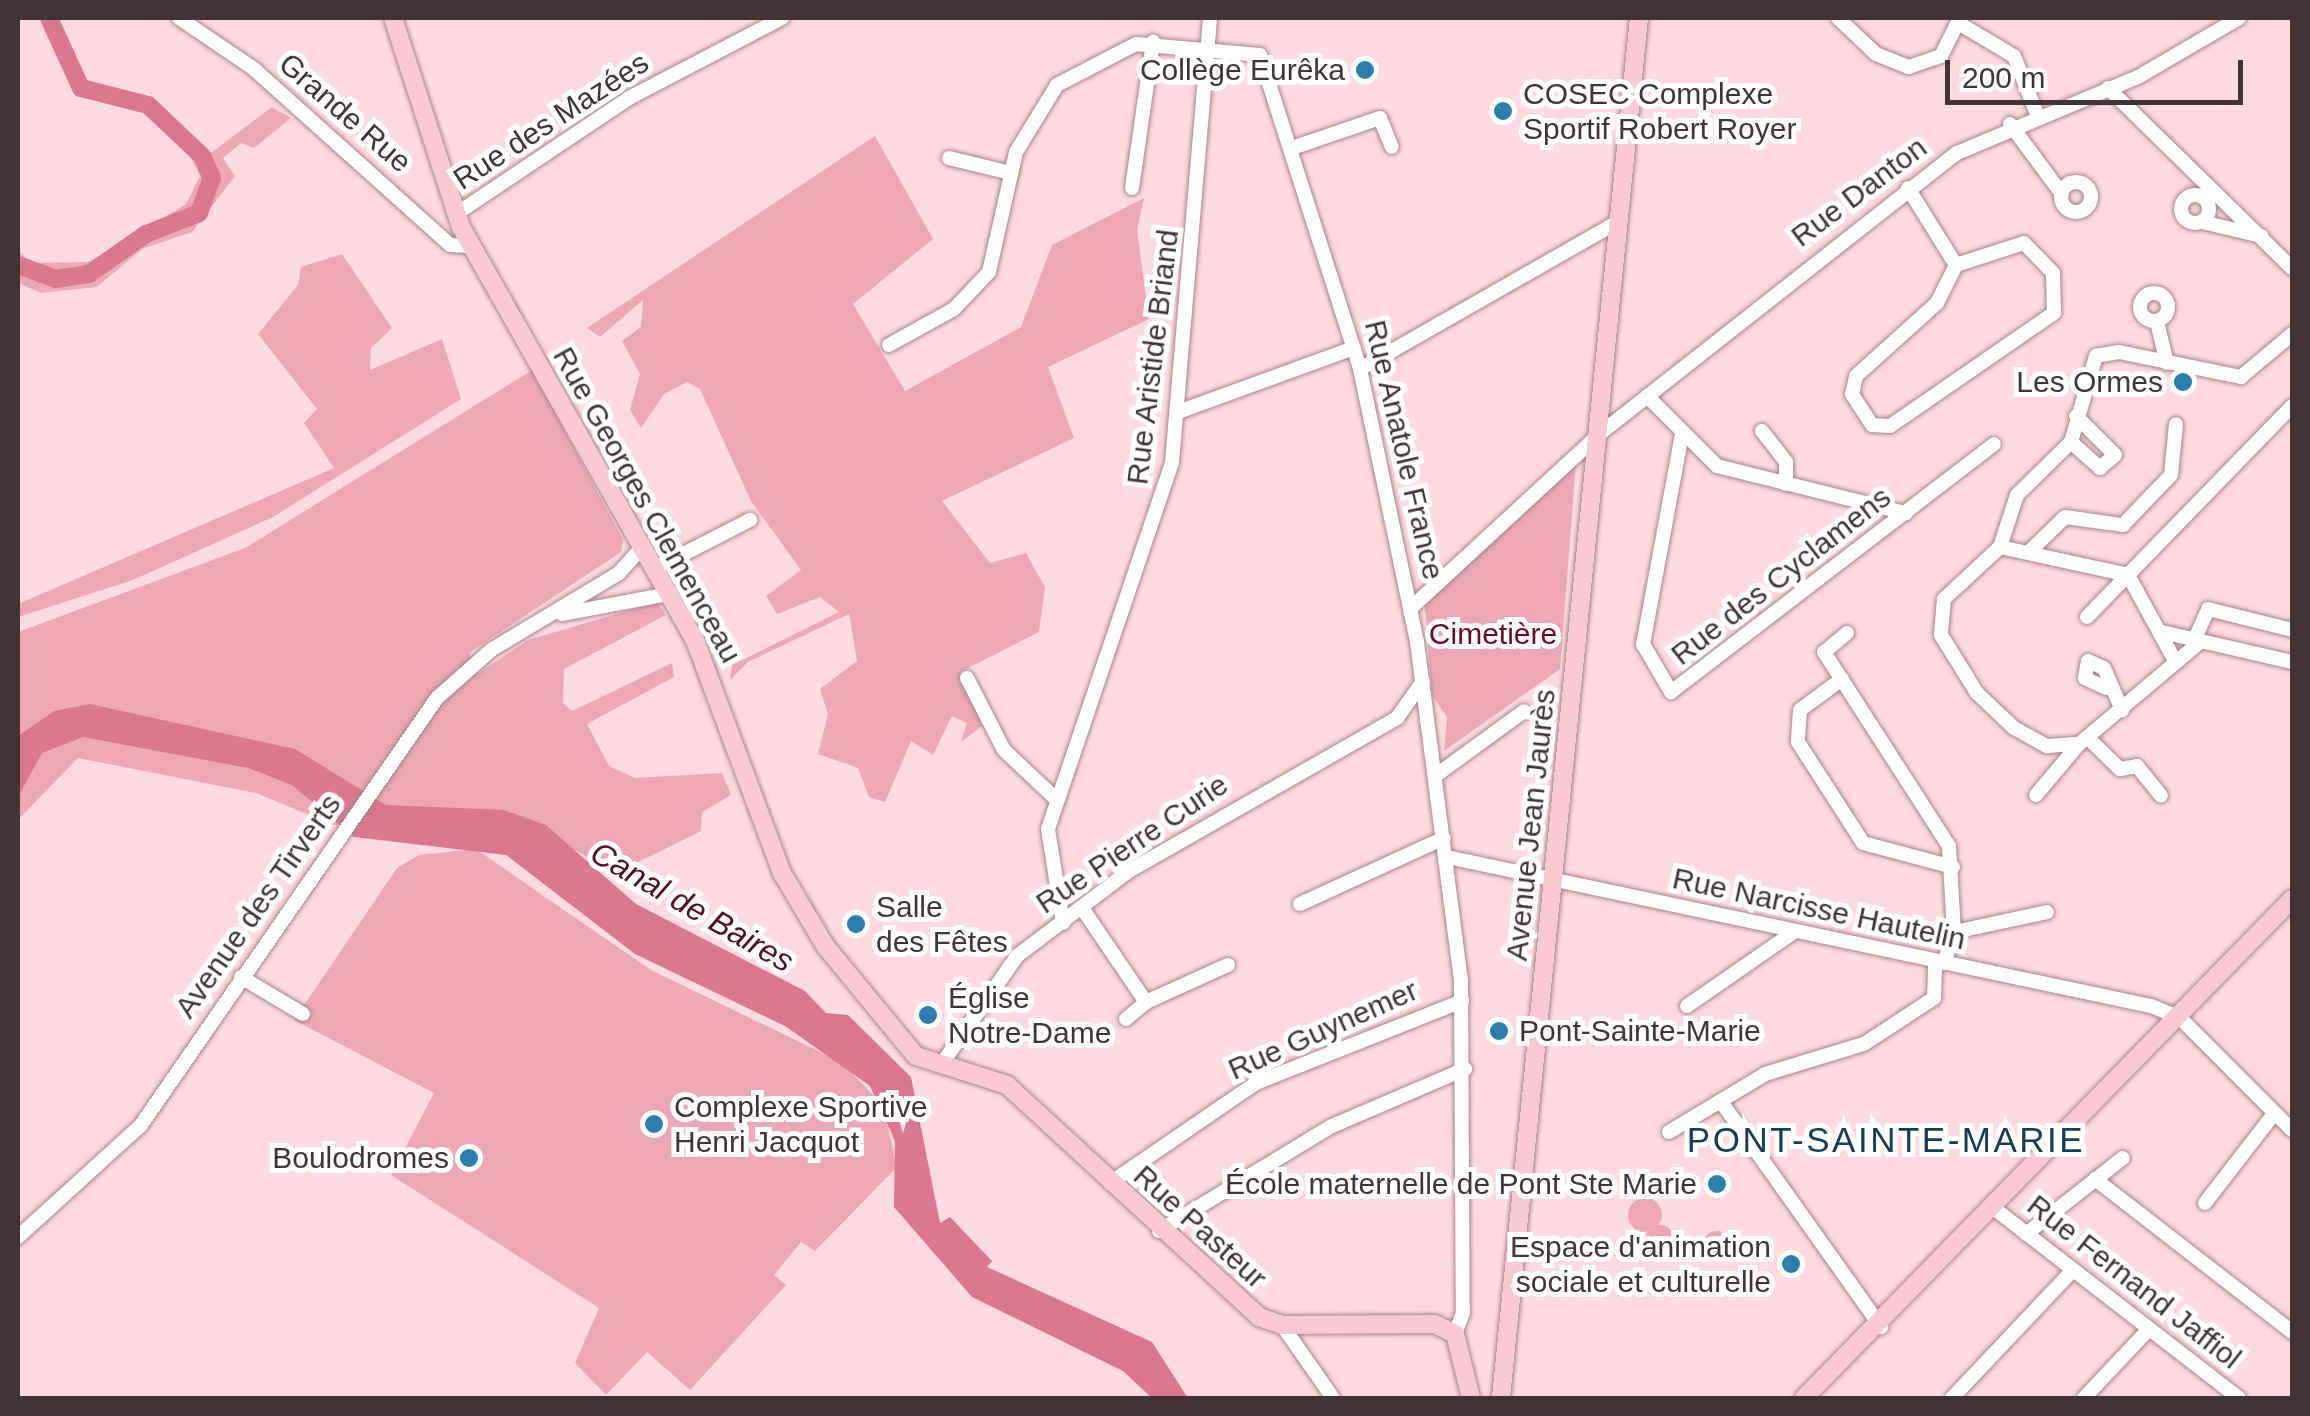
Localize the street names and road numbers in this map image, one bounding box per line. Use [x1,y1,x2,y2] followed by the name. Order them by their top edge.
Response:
[447,45,655,197] street label: Rue des Mazées
[272,46,418,180] street label: Grande Rue
[1784,129,1934,255] street label: Rue Danton
[1119,227,1187,487] street label: Rue Aristide Briand
[1356,316,1452,584] street label: Rue Anatole France
[545,341,749,669] street label: Rue Georges Clemenceau
[1664,479,1898,673] street label: Rue des Cyclamens
[1499,687,1563,963] street label: Avenue Jean Jaurès
[1029,767,1235,921] street label: Rue Pierre Curie
[167,787,349,1025] street label: Avenue des Tirverts
[1669,860,1969,958] street label: Rue Narcisse Hautelin
[1223,972,1423,1088] street label: Rue Guynemer
[1126,1158,1274,1296] street label: Rue Pasteur
[2020,1187,2248,1377] street label: Rue Fernand Jaffiol

